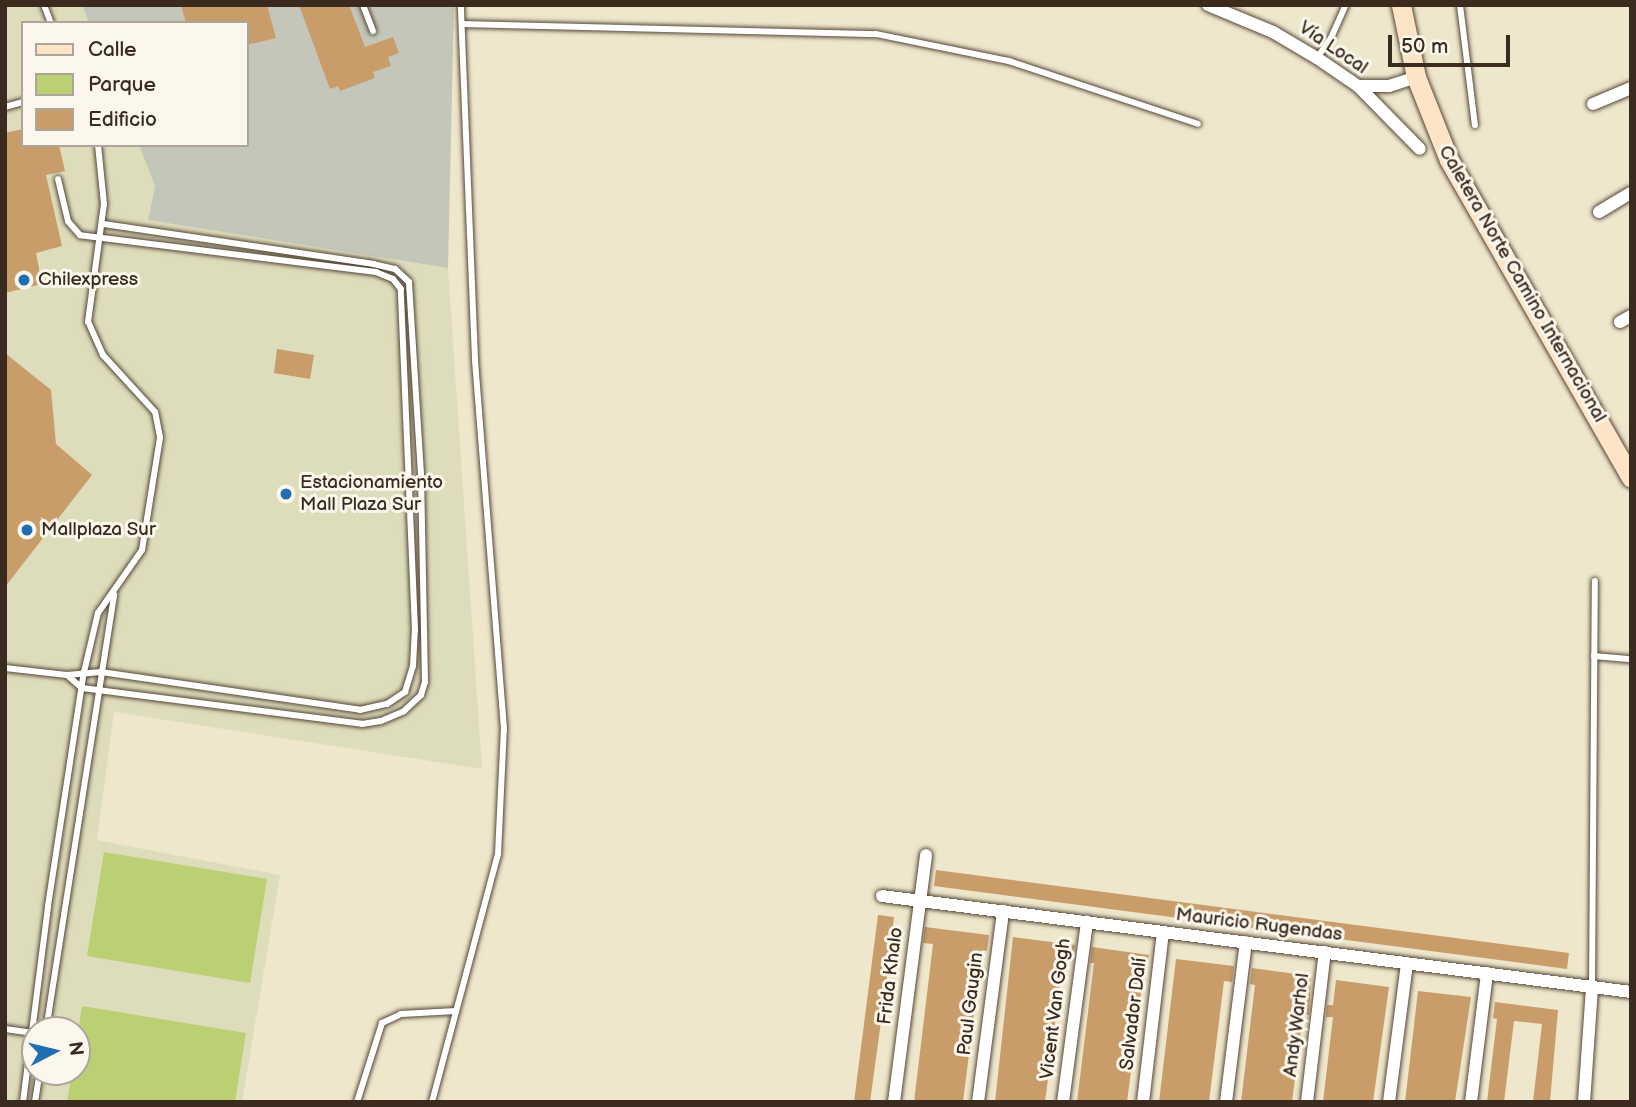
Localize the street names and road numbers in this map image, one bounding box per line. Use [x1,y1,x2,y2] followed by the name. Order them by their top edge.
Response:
[1294,17,1372,79] street label: Vía Local
[1433,142,1611,426] street label: Caletera Norte Camino Internacional
[1174,903,1344,947] street label: Mauricio Rugendas
[874,926,908,1026] street label: Frida Khalo
[1036,937,1076,1081] street label: Vicent Van Gogh
[953,951,989,1057] street label: Paul Gaugin
[1116,957,1152,1071] street label: Salvador Dalí
[1279,971,1315,1079] street label: Andy Warhol

